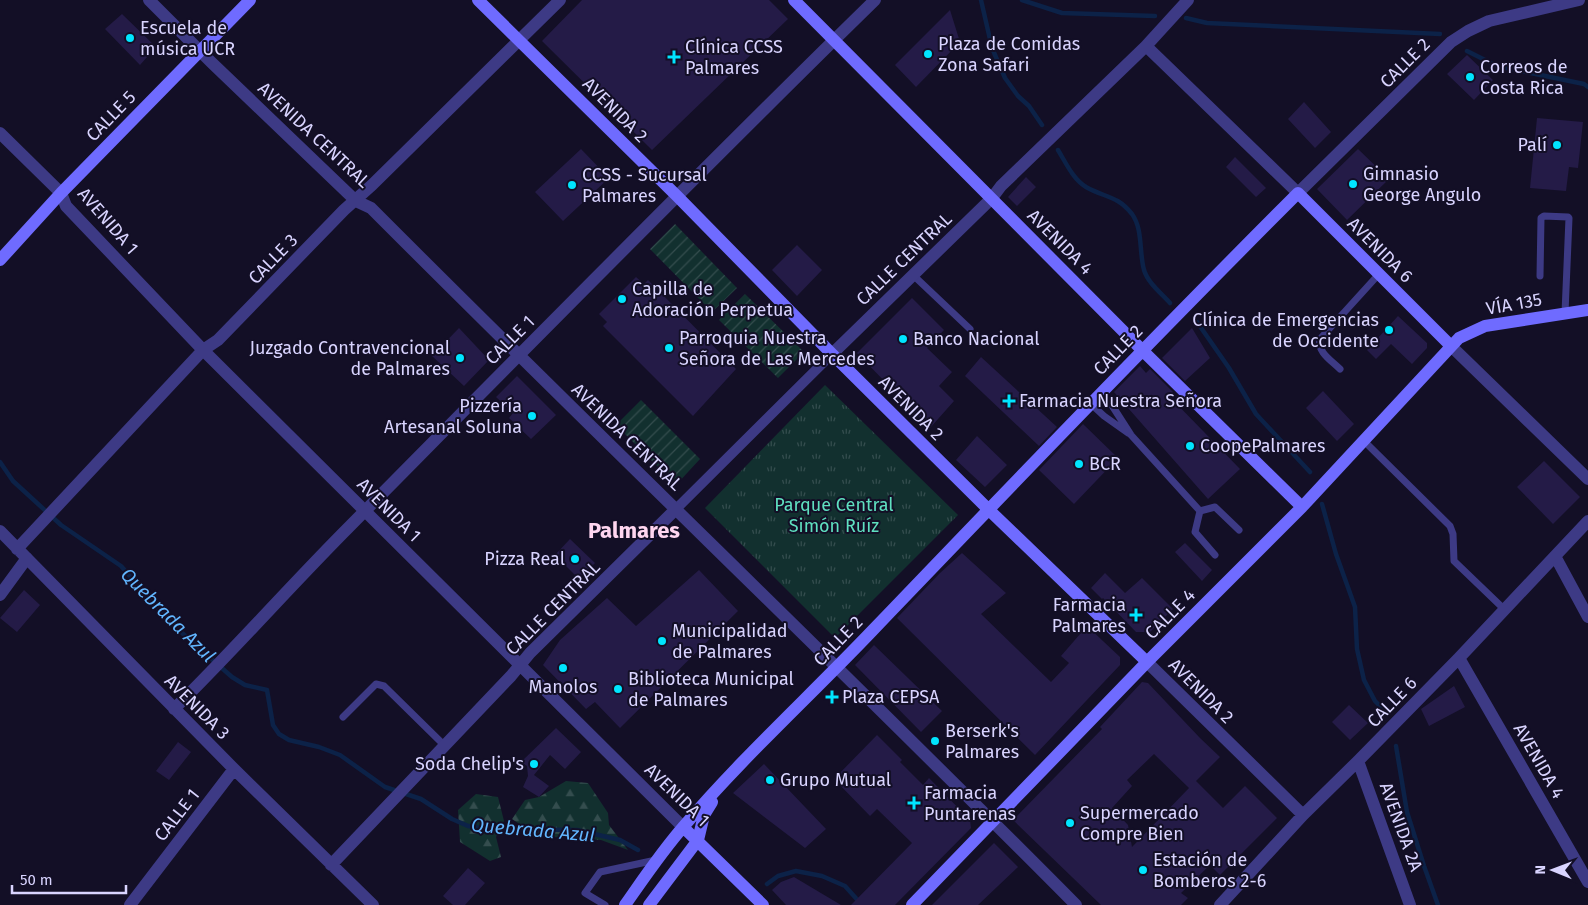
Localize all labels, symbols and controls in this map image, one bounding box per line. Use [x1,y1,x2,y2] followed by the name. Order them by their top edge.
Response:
[140,17,235,60] place label: Escuela de música UCR
[124,32,136,44] marker: Escuela de música UCR
[938,33,1080,76] place label: Plaza de Comidas Zona Safari
[1375,33,1435,93] street label: CALLE 2
[685,36,783,79] place label: Clínica CCSS Palmares
[922,48,934,60] marker: Plaza de Comidas Zona Safari
[667,50,681,64] marker: Clínica CCSS Palmares
[1480,56,1568,99] place label: Correos de Costa Rica
[1464,71,1476,83] marker: Correos de Costa Rica
[578,73,652,147] street label: AVENIDA 2
[253,77,375,193] street label: AVENIDA CENTRAL
[82,86,140,146] street label: CALLE 5
[1518,134,1547,156] place label: Palí
[1551,139,1563,151] marker: Palí
[1363,163,1481,206] place label: Gimnasio George Angulo
[582,164,707,207] place label: CCSS - Sucursal Palmares
[1347,178,1359,190] marker: Gimnasio George Angulo
[566,179,578,191] marker: CCSS - Sucursal Palmares
[73,183,143,259] street label: AVENIDA 1
[1023,205,1098,280] street label: AVENIDA 4
[852,208,956,310] street label: CALLE CENTRAL
[1343,213,1417,287] street label: AVENIDA 6
[244,229,302,289] street label: CALLE 3
[632,278,793,321] place label: Capilla de Adoración Perpetua
[1484,287,1544,320] street label: VÍA 135
[616,293,628,305] marker: Capilla de Adoración Perpetua
[1192,309,1379,352] place label: Clínica de Emergencias de Occidente
[481,311,539,369] street label: CALLE 1
[1089,320,1147,380] street label: CALLE 2
[1383,324,1395,336] marker: Clínica de Emergencias de Occidente
[679,327,875,370] place label: Parroquia Nuestra Señora de Las Mercedes
[913,328,1040,350] place label: Banco Nacional
[897,333,909,345] marker: Banco Nacional
[250,337,450,380] place label: Juzgado Contravencional de Palmares
[663,342,675,354] marker: Parroquia Nuestra Señora de Las Mercedes
[454,352,466,364] marker: Juzgado Contravencional de Palmares
[874,371,948,445] street label: AVENIDA 2
[567,379,687,495] street label: AVENIDA CENTRAL
[1019,390,1222,412] place label: Farmacia Nuestra Señora
[384,395,522,438] place label: Pizzería Artesanal Soluna
[1003,395,1015,407] marker: Farmacia Nuestra Señora
[526,410,538,422] marker: Pizzería Artesanal Soluna
[1200,435,1325,457] place label: CoopePalmares
[1184,440,1196,452] marker: CoopePalmares
[1089,453,1121,475] place label: BCR
[1073,458,1085,470] marker: BCR
[352,473,426,547] street label: AVENIDA 1
[774,494,894,537] park label: Parque Central Simón Ruíz
[588,517,680,544] district label: Palmares
[484,548,565,570] place label: Pizza Real
[569,553,581,565] marker: Pizza Real
[501,556,605,660] street label: CALLE CENTRAL
[116,563,220,667] water label: Quebrada Azul
[1140,584,1200,644] street label: CALLE 4
[1052,594,1126,637] place label: Farmacia Palmares
[1130,609,1142,621] marker: Farmacia Palmares
[809,611,867,671] street label: CALLE 2
[672,620,788,663] place label: Municipalidad de Palmares
[656,635,668,647] marker: Municipalidad de Palmares
[1164,654,1238,728] street label: AVENIDA 2
[557,662,569,674] marker: Manolos
[628,668,794,711] place label: Biblioteca Municipal de Palmares
[160,670,234,744] street label: AVENIDA 3
[1362,672,1422,732] street label: CALLE 6
[529,676,597,698] place label: Manolos
[612,683,624,695] marker: Biblioteca Municipal de Palmares
[842,686,940,708] place label: Plaza CEPSA
[826,691,838,703] marker: Plaza CEPSA
[1509,719,1570,803] street label: AVENIDA 4
[945,720,1019,763] place label: Berserk's Palmares
[929,735,941,747] marker: Berserk's Palmares
[415,753,524,775] place label: Soda Chelip's
[528,758,540,770] marker: Soda Chelip's
[640,759,714,831] street label: AVENIDA 1
[780,769,891,791] place label: Grupo Mutual
[764,774,776,786] marker: Grupo Mutual
[1375,780,1427,875] street label: AVENIDA 2A
[924,782,1016,825] place label: Farmacia Puntarenas
[150,784,204,846] street label: CALLE 1
[908,797,920,809] marker: Farmacia Puntarenas
[1080,802,1199,845] place label: Supermercado Compre Bien
[470,813,596,847] water label: Quebrada Azul
[1064,817,1076,829] marker: Supermercado Compre Bien
[1528,845,1578,895] north arrow
[1153,849,1266,892] place label: Estación de Bomberos 2-6
[12,862,126,894] scale bar
[1137,864,1149,876] marker: Estación de Bomberos 2-6
[1532,865,1549,875] text: N
[20,871,53,889] text: 50 m

